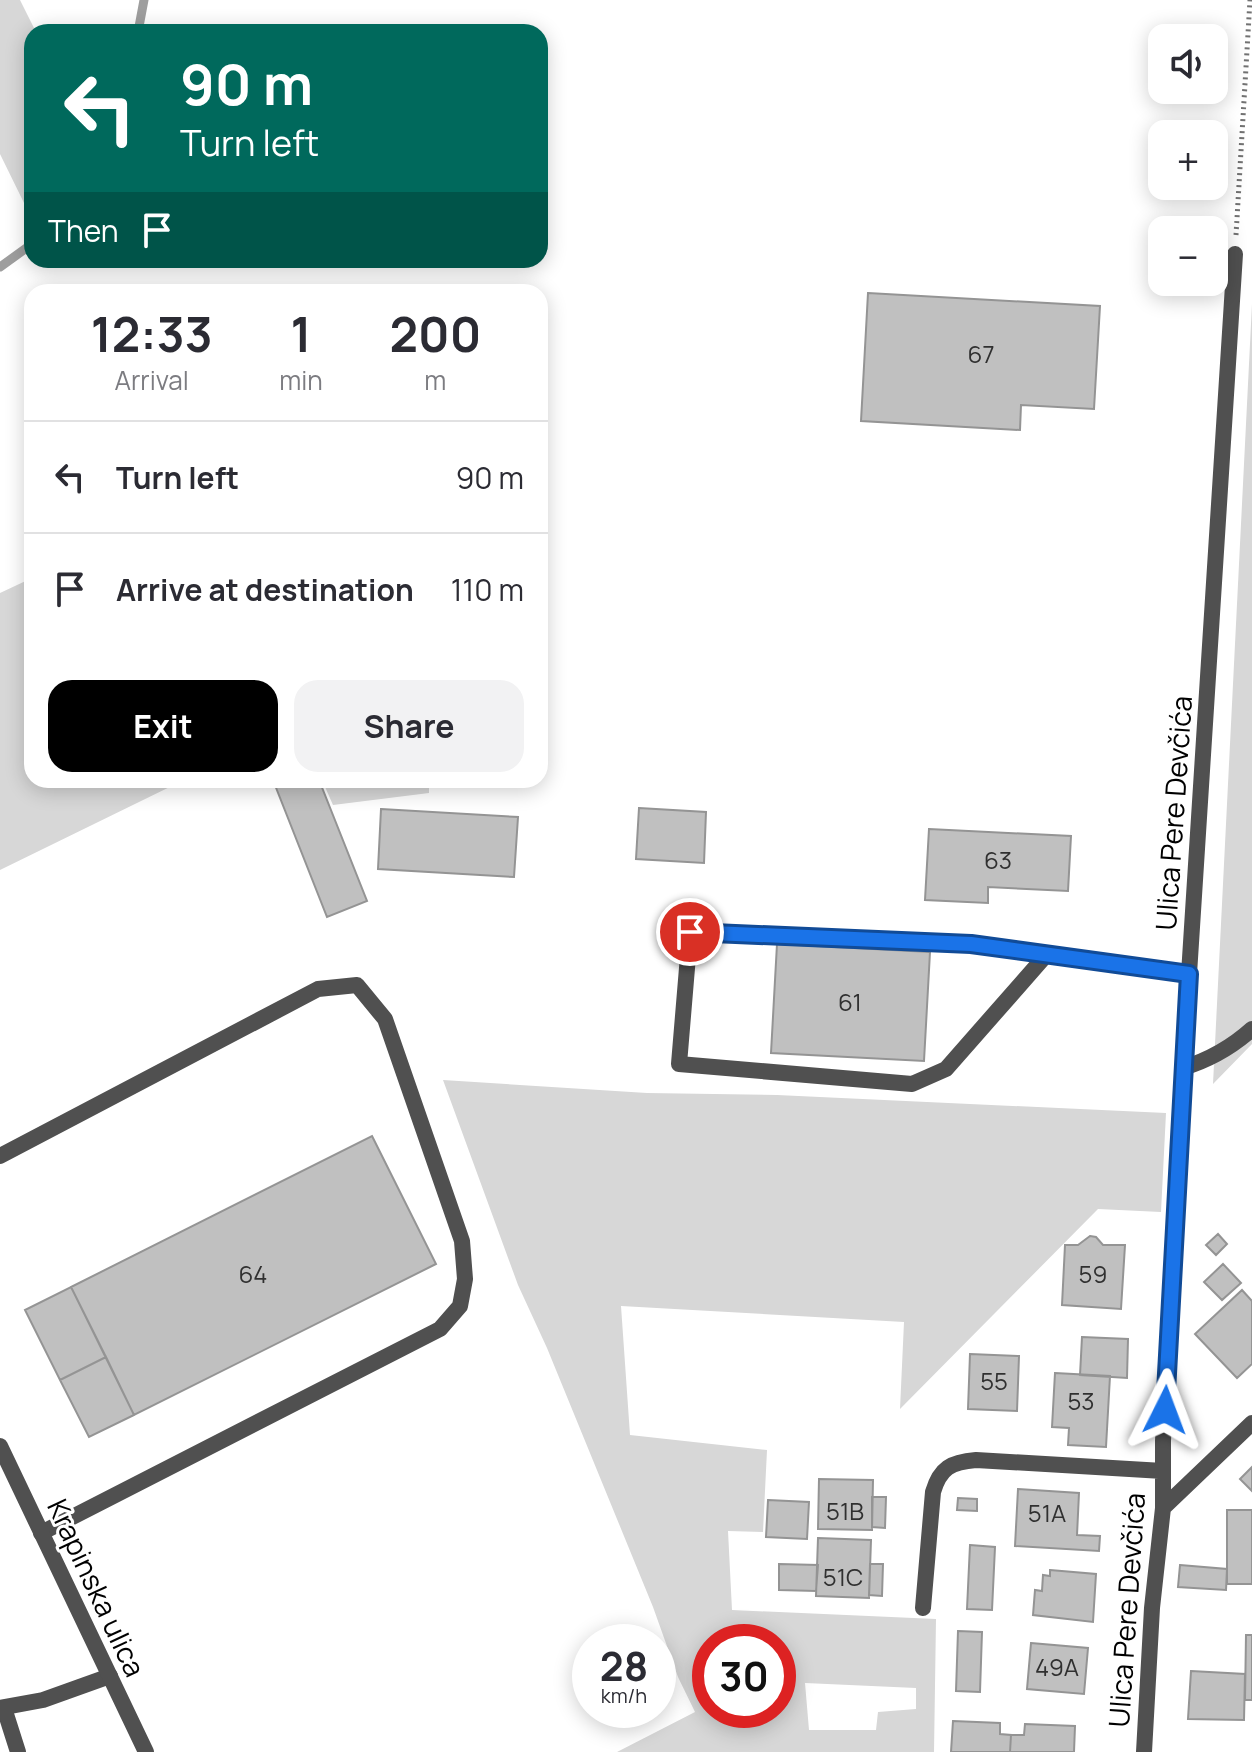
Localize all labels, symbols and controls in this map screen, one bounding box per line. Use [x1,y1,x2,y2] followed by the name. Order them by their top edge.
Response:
[1148,24,1228,296] map controls
[1148,24,1228,104] button: sound
[180,45,313,122] text: 90 m
[48,56,152,160] icon: left
[180,118,319,167] text: Turn left
[1148,120,1228,200] button: +
[135,208,179,252] icon: arrive
[48,210,119,251] text: Then
[1148,216,1228,296] button: −
[91,301,213,366] text: 12:33
[291,301,312,366] text: 1
[390,301,481,366] text: 200
[968,337,994,370] house number: 67
[115,362,189,398] text: Arrival
[279,362,323,398] text: min
[424,362,446,398] text: m
[48,455,92,499] icon: left
[116,457,239,498] text: Turn left
[456,457,524,498] text: 90 m
[48,567,92,611] icon: arrive
[116,569,414,610] text: Arrive at destination
[451,569,524,610] text: 110 m
[48,680,278,772] button: Exit
[294,680,524,772] button: Share
[1146,694,1200,932] street label: Ulica Pere Devčića
[984,843,1012,876] house number: 63
[656,898,724,966] pin
[668,910,712,954] icon: arrive
[838,985,862,1018] house number: 61
[238,1257,268,1290] house number: 64
[1079,1257,1107,1290] house number: 59
[980,1364,1008,1397] house number: 55
[1123,1368,1207,1452] position arrow
[1067,1384,1095,1417] house number: 53
[1099,1491,1153,1729] street label: Ulica Pere Devčića
[39,1493,155,1683] street label: Krapinska ulica
[826,1494,864,1527] house number: 51B
[1028,1496,1066,1529] house number: 51A
[823,1560,863,1593] house number: 51C
[692,1624,796,1728] speed limit sign: 30
[600,1638,648,1693] text: 28
[1035,1650,1079,1683] house number: 49A
[601,1682,647,1709] text: km/h

